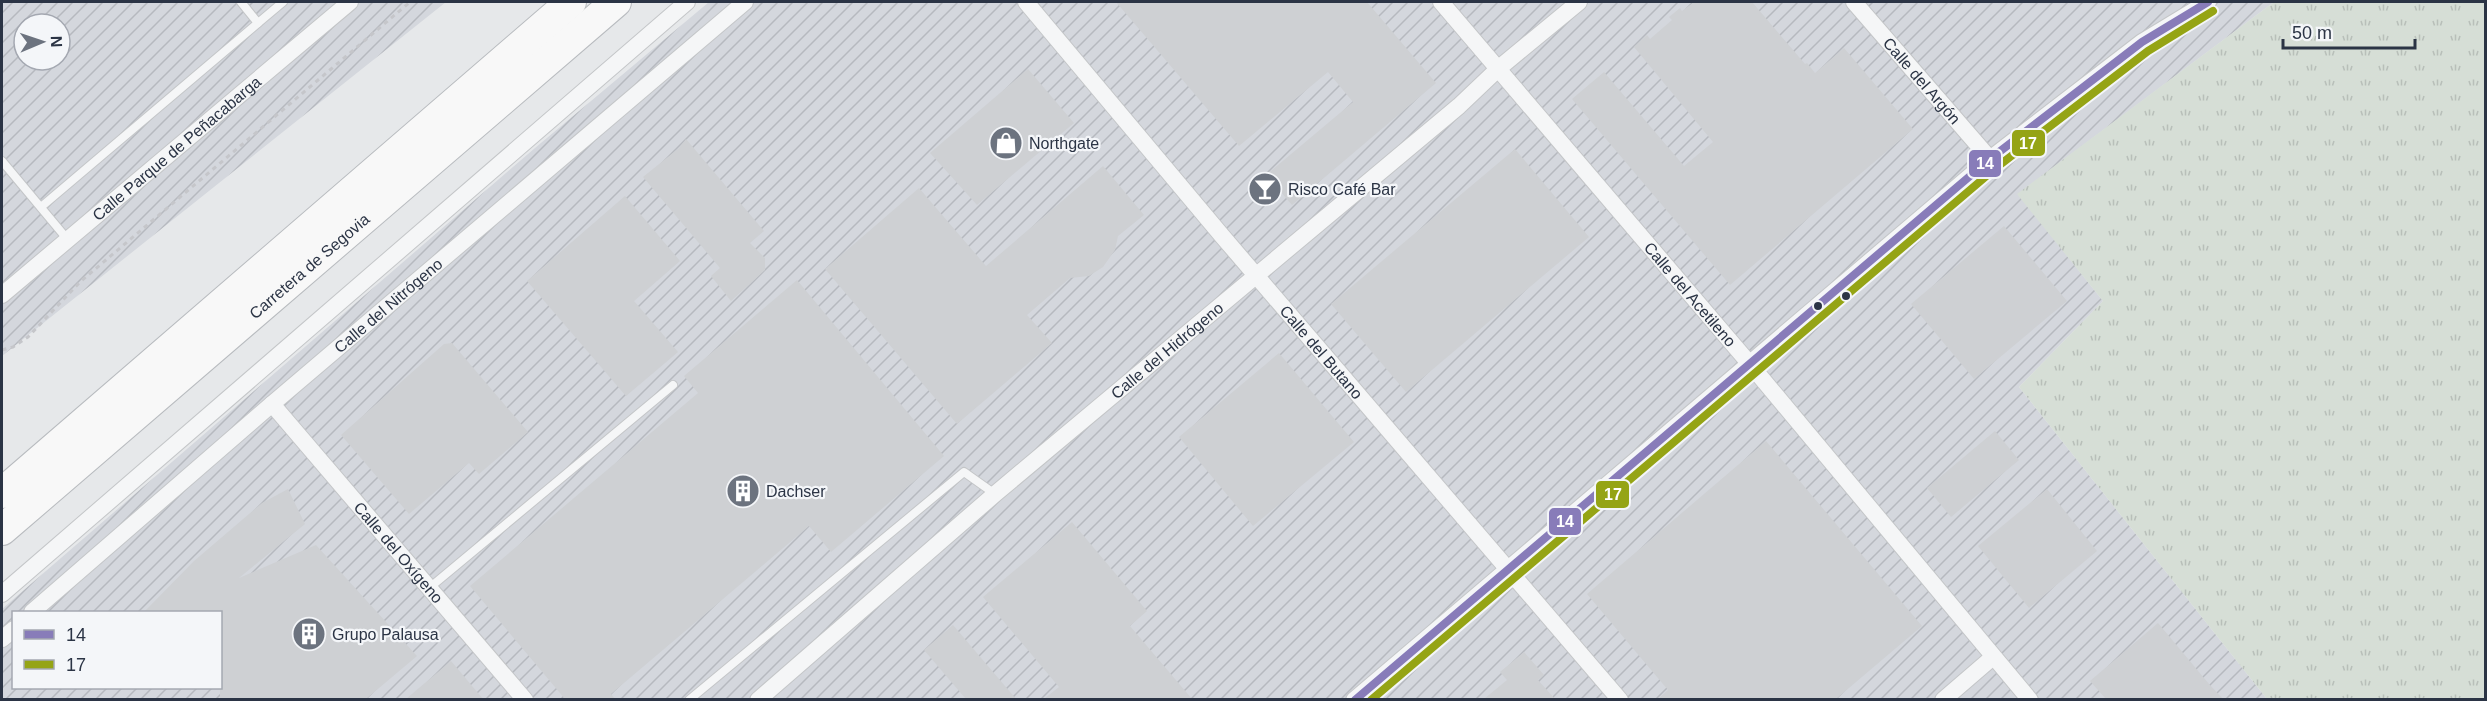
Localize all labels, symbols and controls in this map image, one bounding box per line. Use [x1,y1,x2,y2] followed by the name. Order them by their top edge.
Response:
[12,12,72,72] north arrow
[2283,12,2415,50] scale bar
[2292,23,2332,43] text: 50 m
[1880,34,1964,127] street label: Calle del Argón
[48,35,65,48] text: N
[89,72,264,224] street label: Calle Parque de Peñacabarga
[988,125,1024,161] shop icon: Northgate
[2011,129,2046,157] line badge: 17
[1029,135,1099,152] place label: Northgate
[2019,135,2037,152] text: 17
[1968,149,2002,178] line badge: 14
[1976,155,1994,172] text: 14
[1247,171,1283,207] bar icon: Risco Café Bar
[1288,181,1396,198] place label: Risco Café Bar
[246,210,372,322] street label: Carretera de Segovia
[1641,238,1740,350] street label: Calle del Acetileno
[331,255,446,356] street label: Calle del Nitrógeno
[1840,290,1852,302] unlabelled marker
[1107,299,1226,402] street label: Calle del Hidrógeno
[1812,300,1824,312] unlabelled marker
[1277,302,1366,402] street label: Calle del Butano
[725,473,761,509] building icon: Dachser
[1595,480,1630,509] line badge: 17
[766,483,826,500] place label: Dachser
[1604,486,1622,503] text: 17
[351,498,447,606] street label: Calle del Oxígeno
[1548,507,1582,536] line badge: 14
[1556,513,1574,530] text: 14
[12,611,222,689] legend
[291,616,327,652] building icon: Grupo Palausa
[66,625,86,645] text: 14
[332,626,439,643] place label: Grupo Palausa
[66,655,86,675] text: 17

